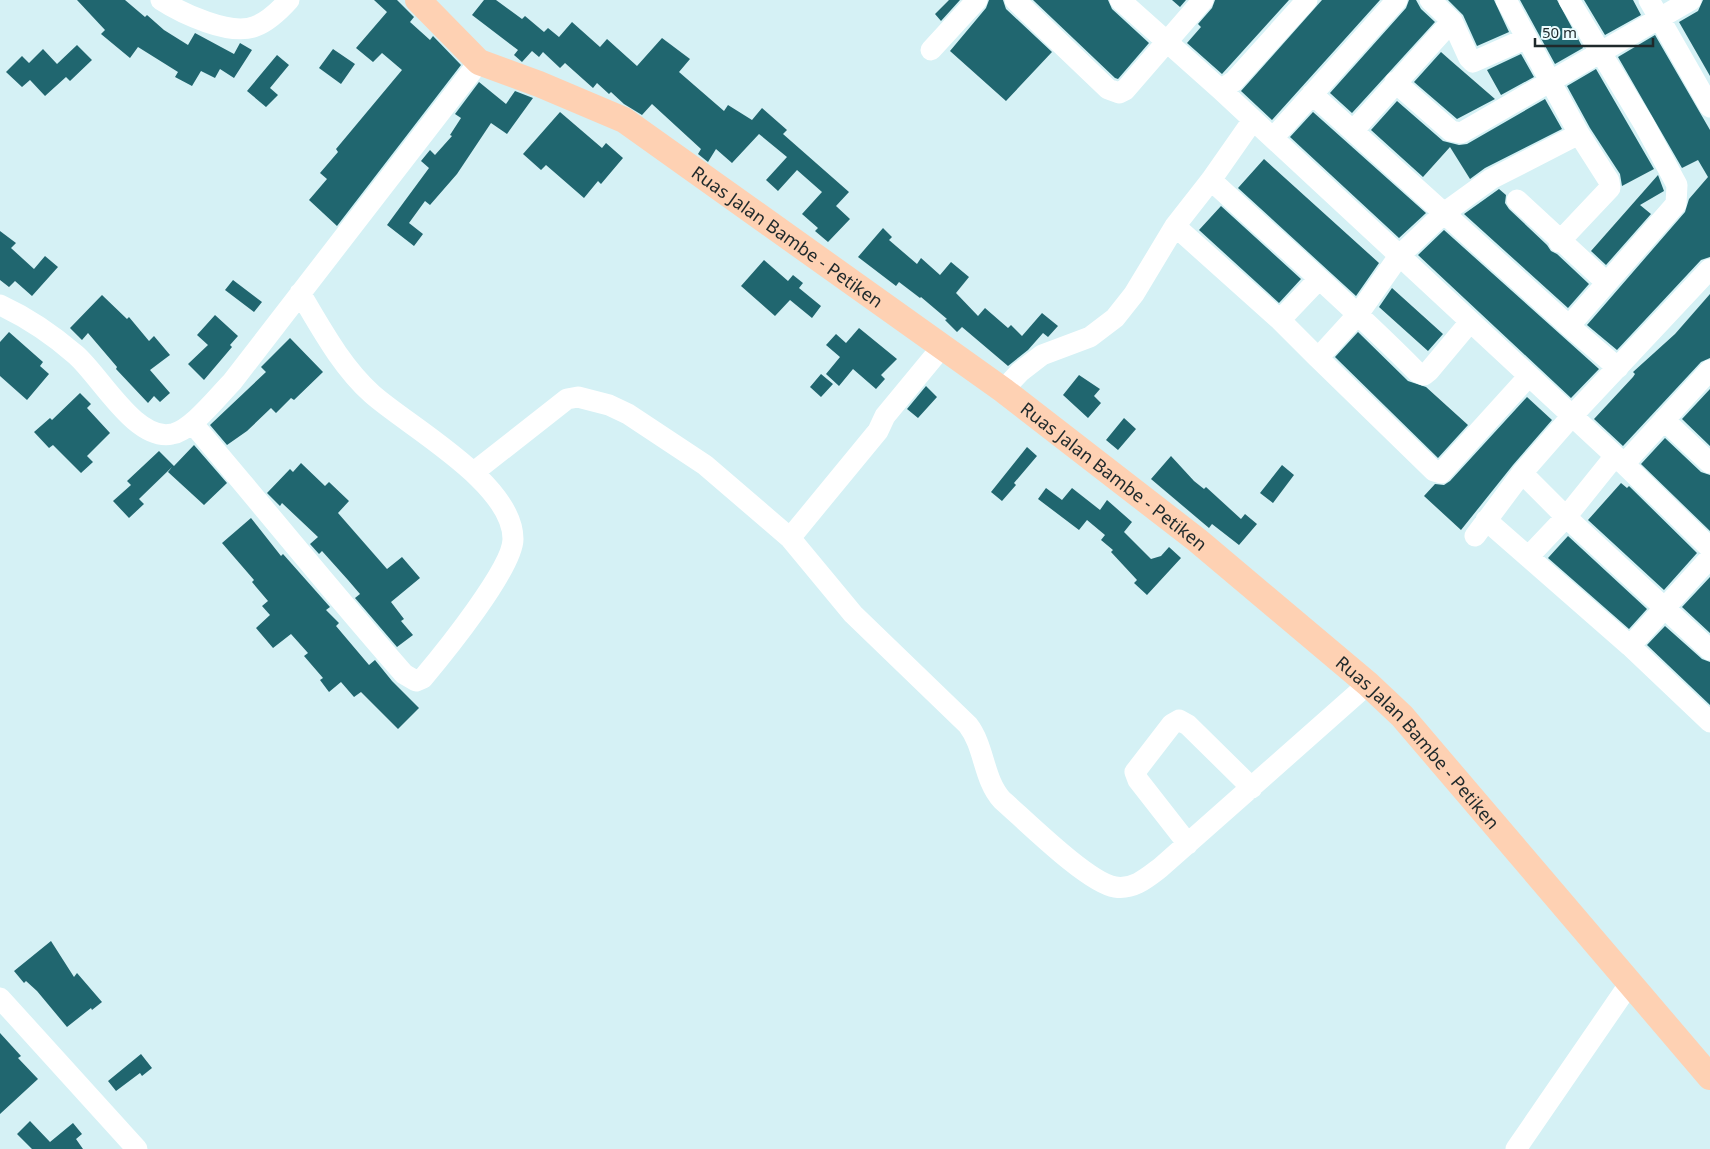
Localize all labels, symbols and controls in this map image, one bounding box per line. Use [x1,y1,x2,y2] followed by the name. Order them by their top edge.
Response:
[1535,15,1652,47] scale bar
[1542,22,1577,42] text: 50 m
[687,160,888,313] street label: Ruas Jalan Bambe - Petiken
[1016,396,1212,556] street label: Ruas Jalan Bambe - Petiken
[1331,650,1505,834] street label: Ruas Jalan Bambe - Petiken

